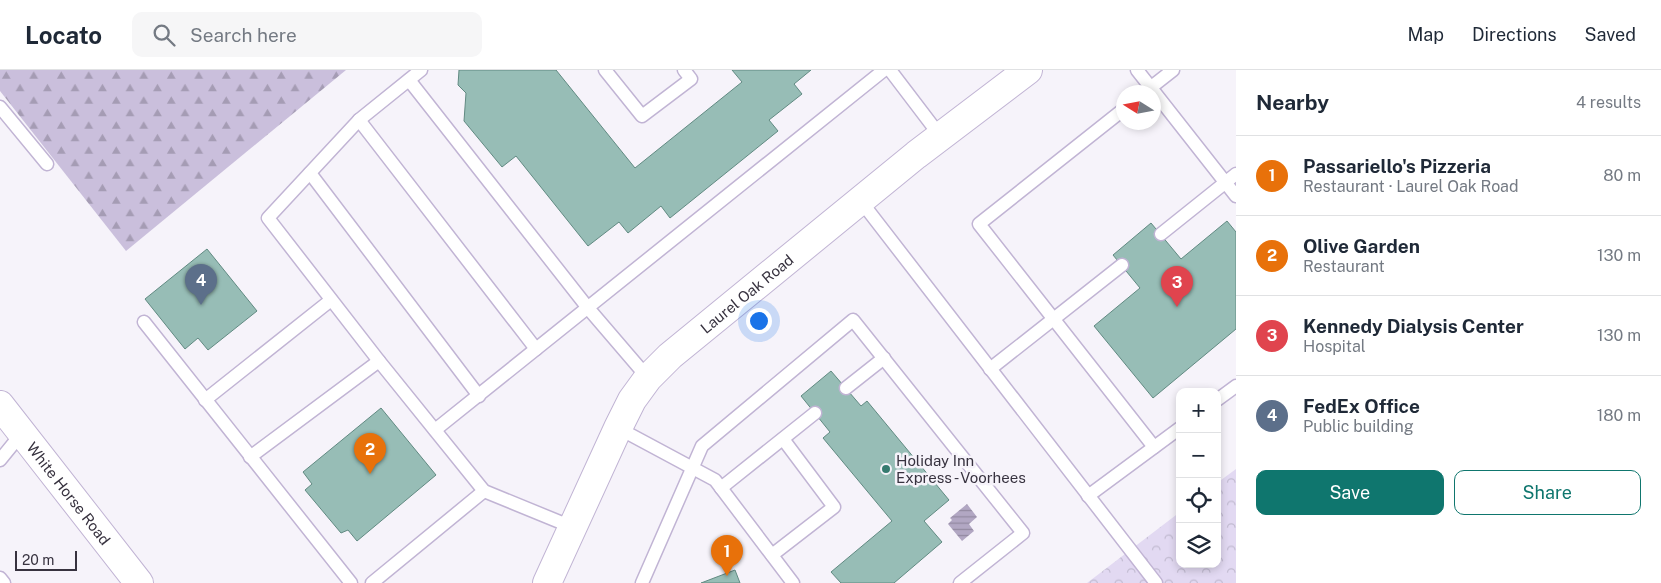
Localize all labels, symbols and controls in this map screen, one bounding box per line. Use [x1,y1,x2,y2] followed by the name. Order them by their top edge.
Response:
[132,12,482,57] search box
[25,21,102,49] text: Locato
[150,21,178,49] icon: search
[190,24,297,46] text: Search here
[1407,24,1444,45] text: Map
[1472,24,1557,45] text: Directions
[1585,24,1636,45] text: Saved
[1116,85,1161,130] north arrow
[1256,90,1329,115] text: Nearby
[1576,93,1641,112] text: 4 results
[1303,155,1491,177] text: Passariello's Pizzeria
[1269,166,1275,185] text: 1
[1603,166,1641,185] text: 80 m
[1303,177,1519,196] text: Restaurant · Laurel Oak Road
[1303,235,1420,257] text: Olive Garden
[1267,246,1277,265] text: 2
[1597,246,1641,265] text: 130 m
[697,251,796,336] street label: Laurel Oak Road
[1303,257,1385,276] text: Restaurant
[185,264,217,305] pin: 4
[1161,266,1193,307] pin: 3
[746,308,772,334] your location
[1303,315,1524,337] text: Kennedy Dialysis Center
[1267,326,1277,345] text: 3
[1597,326,1641,345] text: 130 m
[1303,337,1366,356] text: Hospital
[1176,388,1221,568] map controls
[1176,388,1221,433] button: +
[1303,395,1420,417] text: FedEx Office
[1267,406,1277,425] text: 4
[1597,406,1641,425] text: 180 m
[1303,417,1414,436] text: Public building
[354,433,386,474] pin: 2
[1176,433,1221,478] button: −
[24,439,114,548] street label: White Horse Road
[896,452,1026,486] place label: Holiday Inn Express - Voorhees
[880,463,892,475] marker: Holiday Inn Express - Voorhees
[1256,470,1444,515] button: Save
[1454,470,1641,515] button: Share
[1176,478,1221,523] button: locate
[1176,523,1221,568] button: layers
[711,535,743,576] pin: 1
[15,548,78,571] scale bar
[22,552,54,568] text: 20 m

